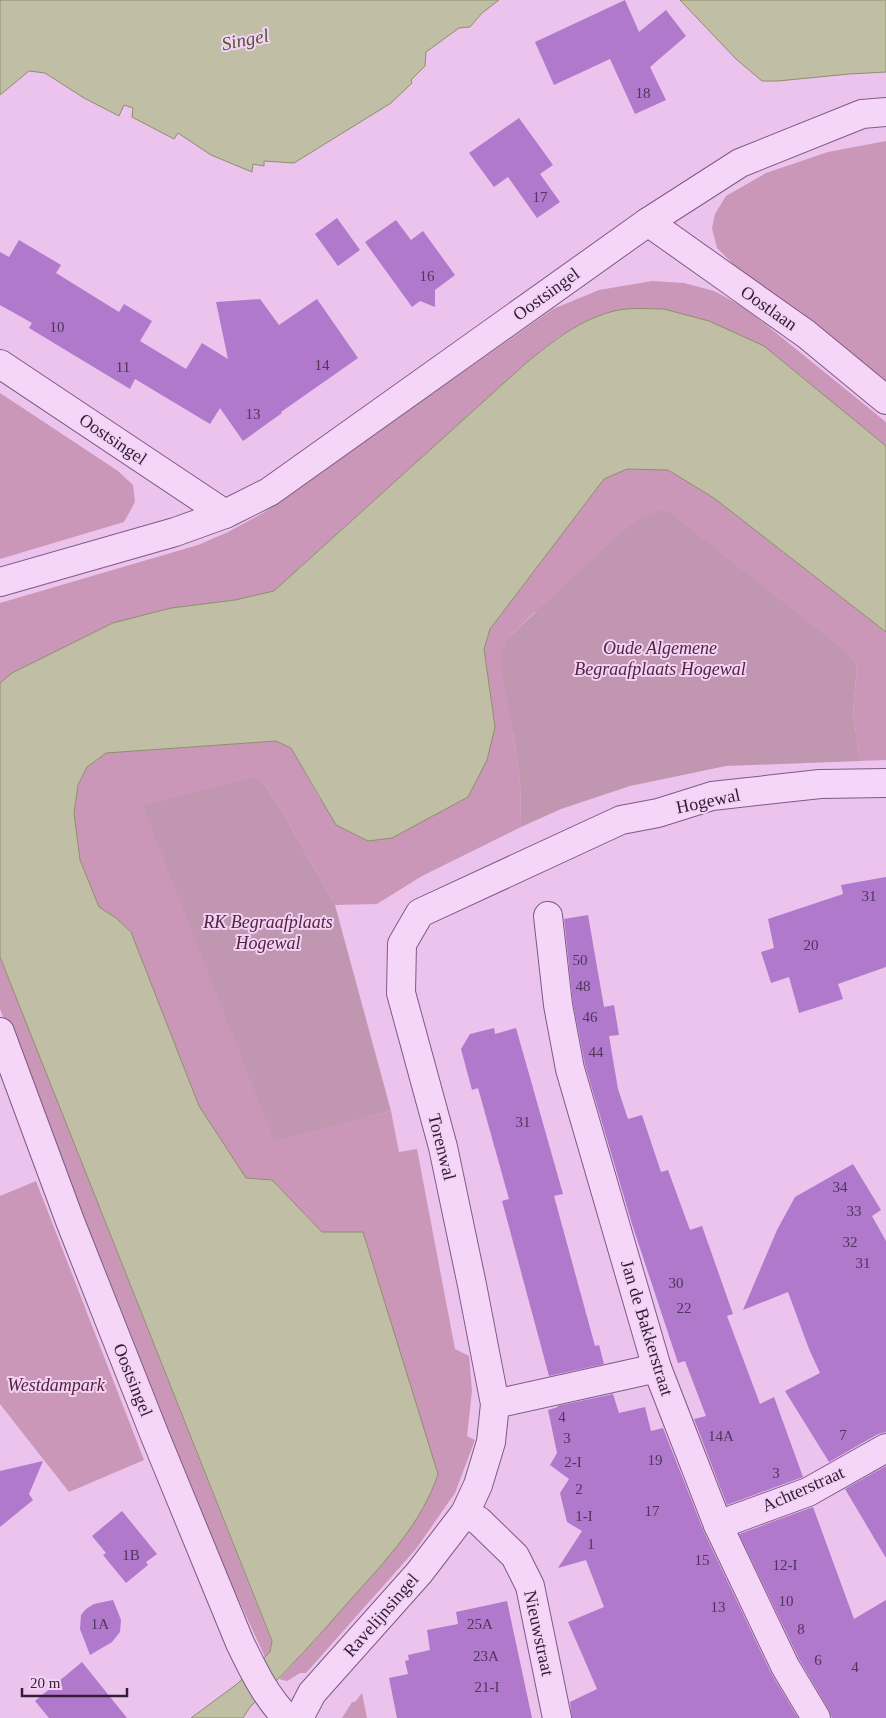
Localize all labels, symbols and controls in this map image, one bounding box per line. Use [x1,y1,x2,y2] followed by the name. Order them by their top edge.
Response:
[220,25,270,54] water label: Singel
[636,85,651,101] house number: 18
[533,189,548,205] house number: 17
[509,263,583,325] street label: Oostsingel
[420,268,435,284] house number: 16
[737,281,801,335] street label: Oostlaan
[50,319,65,335] house number: 10
[315,357,330,373] house number: 14
[116,359,130,375] house number: 11
[246,406,261,422] house number: 13
[75,409,151,469] street label: Oostsingel
[574,638,746,679] park label: Oude Algemene Begraafplaats Hogewal
[674,784,742,818] street label: Hogewal
[862,888,877,904] house number: 31
[202,912,333,953] park label: RK Begraafplaats Hogewal
[804,937,819,953] house number: 20
[573,952,588,968] house number: 50
[576,978,591,994] house number: 48
[583,1009,598,1025] house number: 46
[589,1044,604,1060] house number: 44
[424,1112,460,1182] street label: Torenwal
[516,1114,531,1130] house number: 31
[833,1179,848,1195] house number: 34
[847,1203,862,1219] house number: 33
[843,1234,858,1250] house number: 32
[856,1255,871,1271] house number: 31
[617,1258,677,1398] street label: Jan de Bakkerstraat
[669,1275,684,1291] house number: 30
[677,1300,692,1316] house number: 22
[109,1341,157,1419] street label: Oostsingel
[7,1375,106,1395] park label: Westdampark
[558,1409,566,1425] house number: 4
[839,1427,847,1443] house number: 7
[708,1428,734,1444] house number: 14A
[563,1430,571,1446] house number: 3
[648,1452,663,1468] house number: 19
[564,1454,582,1470] house number: 2-I
[759,1462,847,1516] street label: Achterstraat
[772,1465,780,1481] house number: 3
[575,1481,583,1497] house number: 2
[645,1503,660,1519] house number: 17
[575,1508,593,1524] house number: 1-I
[587,1536,595,1552] house number: 1
[122,1547,140,1563] house number: 1B
[695,1552,710,1568] house number: 15
[773,1557,798,1573] house number: 12-I
[339,1569,423,1661] street label: Ravelijnsingel
[520,1588,558,1678] street label: Nieuwstraat
[779,1593,794,1609] house number: 10
[711,1599,726,1615] house number: 13
[91,1616,109,1632] house number: 1A
[467,1616,493,1632] house number: 25A
[797,1621,805,1637] house number: 8
[473,1648,499,1664] house number: 23A
[814,1652,822,1668] house number: 6
[851,1659,859,1675] house number: 4
[22,1666,128,1698] scale bar
[30,1675,61,1691] text: 20 m
[475,1679,500,1695] house number: 21-I

